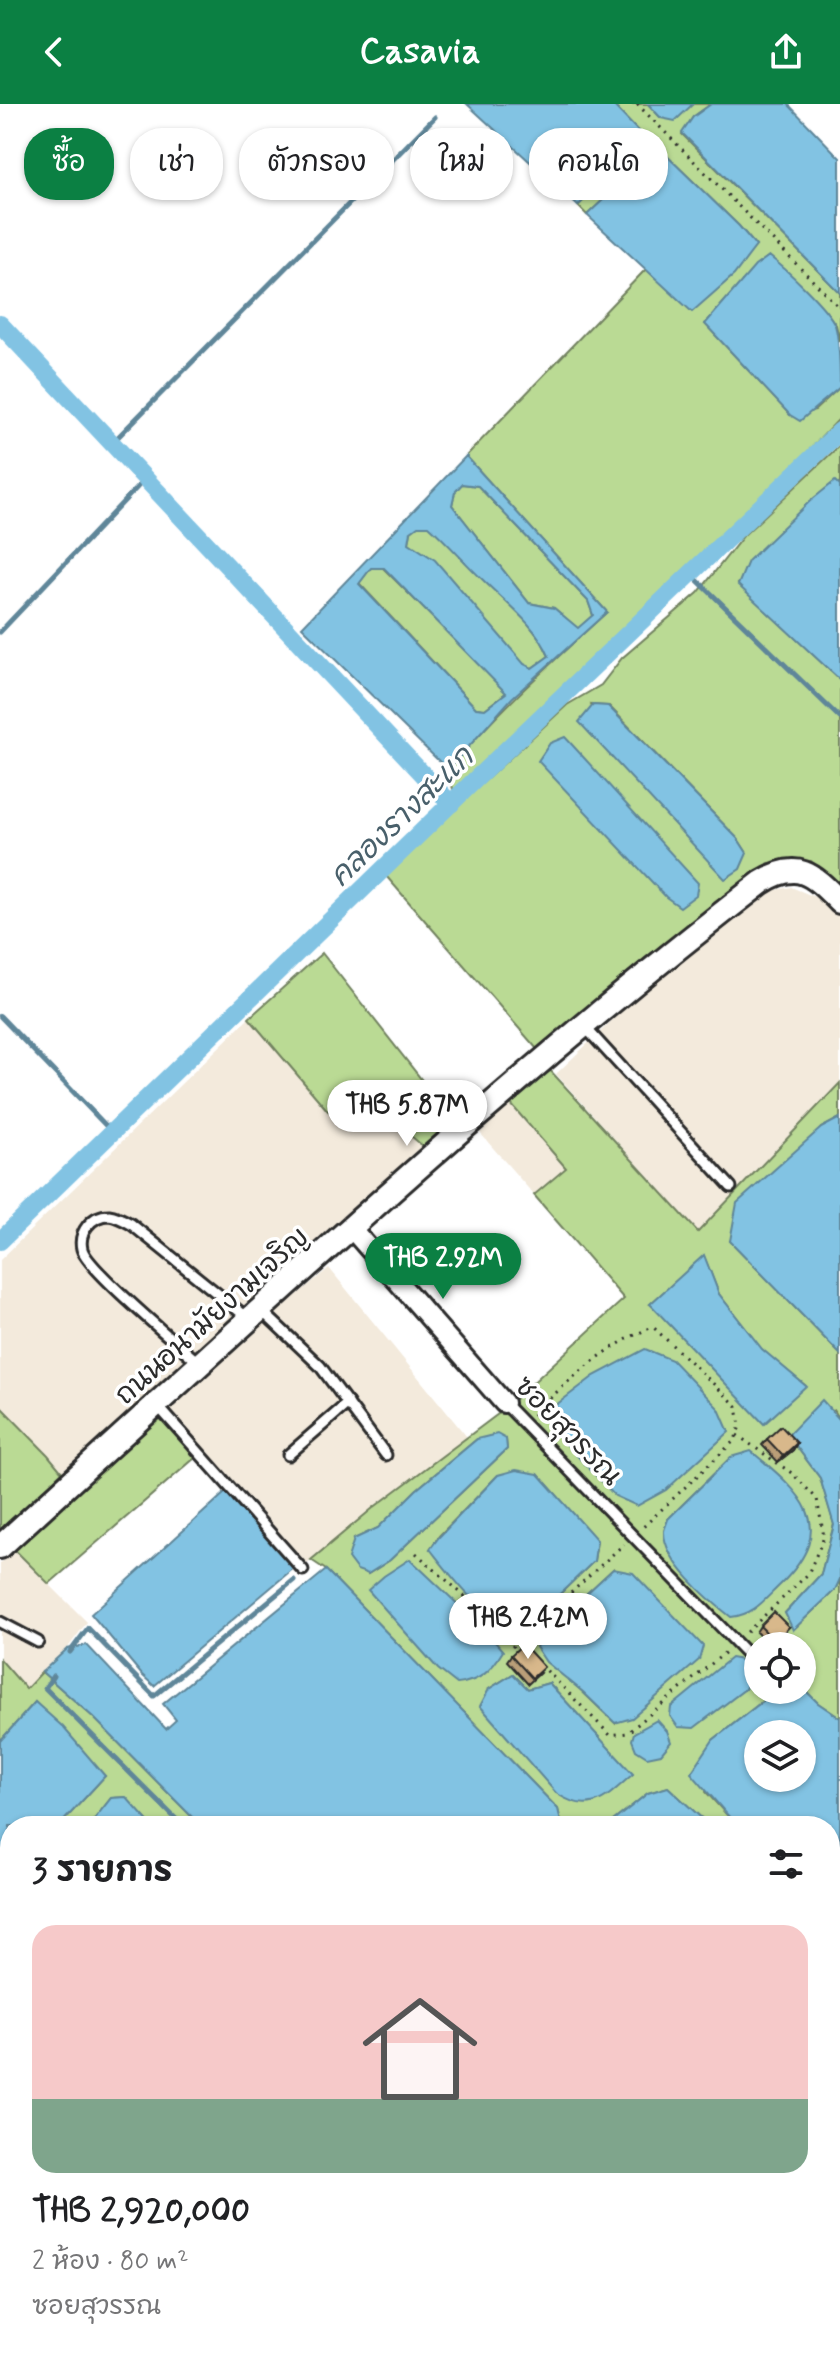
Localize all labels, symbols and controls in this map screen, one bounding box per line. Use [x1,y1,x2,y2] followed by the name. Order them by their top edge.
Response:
[359,29,481,76] text: Casavia
[32,30,76,74] icon: back
[764,30,808,74] icon: share
[24,128,114,200] chip: ซื้อ
[130,128,223,200] chip: เช่า
[239,128,394,200] chip: ตัวกรอง
[410,128,513,200] chip: ใหม่
[529,128,668,200] chip: คอนโด
[322,737,484,896] water label: คลองรางสะแก
[315,1080,499,1148] pin: THB 5.87M
[345,1089,469,1123] text: THB 5.87M
[108,1220,318,1414] street label: ถนนอนามัยงามเจริญ
[351,1233,535,1301] pin: THB 2.92M
[383,1242,503,1276] text: THB 2.92M
[506,1369,629,1495] street label: ซอยสุวรรณ
[436,1593,620,1661] pin: THB 2.42M
[467,1602,589,1636] text: THB 2.42M
[744,1632,816,1792] map controls
[744,1632,816,1704] button: locate
[744,1720,816,1792] button: layers
[764,1842,808,1886] icon: filters
[32,1849,173,1894] text: 3 รายการ
[348,1977,492,2121] icon: home
[32,2189,250,2234] text: THB 2,920,000
[32,2245,189,2279] text: 2 ห้อง · 80 m²
[32,2290,161,2324] text: ซอยสุวรรณ

